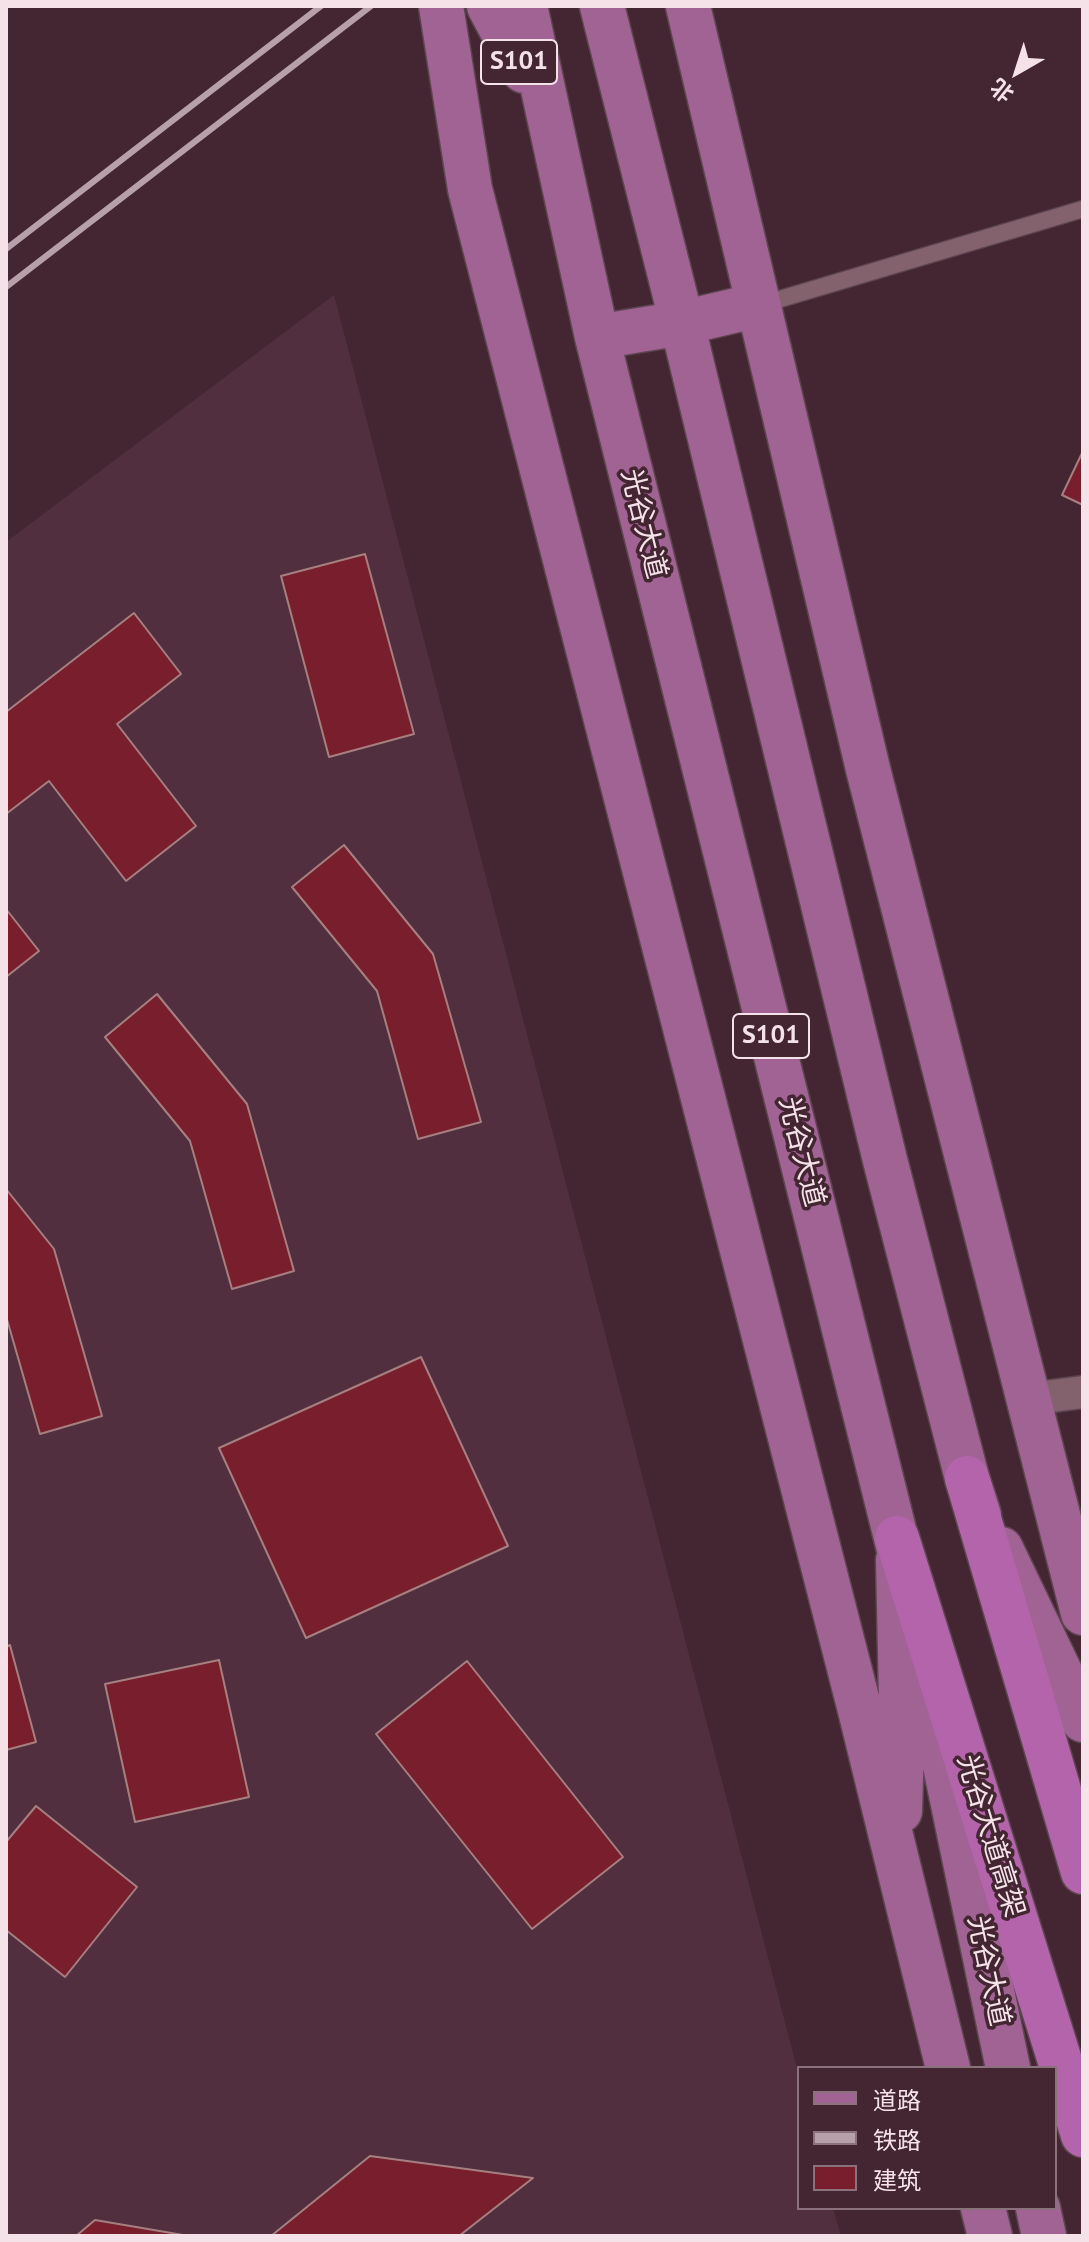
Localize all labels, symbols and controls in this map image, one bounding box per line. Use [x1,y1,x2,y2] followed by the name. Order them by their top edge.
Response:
[977,32,1057,112] north arrow
[481,40,557,84] road number: S101
[985,73,1019,108] text: 北
[613,466,673,582] street label: 光谷大道
[733,1014,809,1058] road number: S101
[771,1094,831,1210] street label: 光谷大道
[949,1751,1031,1921] street label: 光谷大道高架
[960,1913,1016,2029] street label: 光谷大道
[797,2066,1057,2210] legend
[873,2085,921,2116] text: 道路
[873,2125,921,2156] text: 铁路
[873,2165,921,2196] text: 建筑

